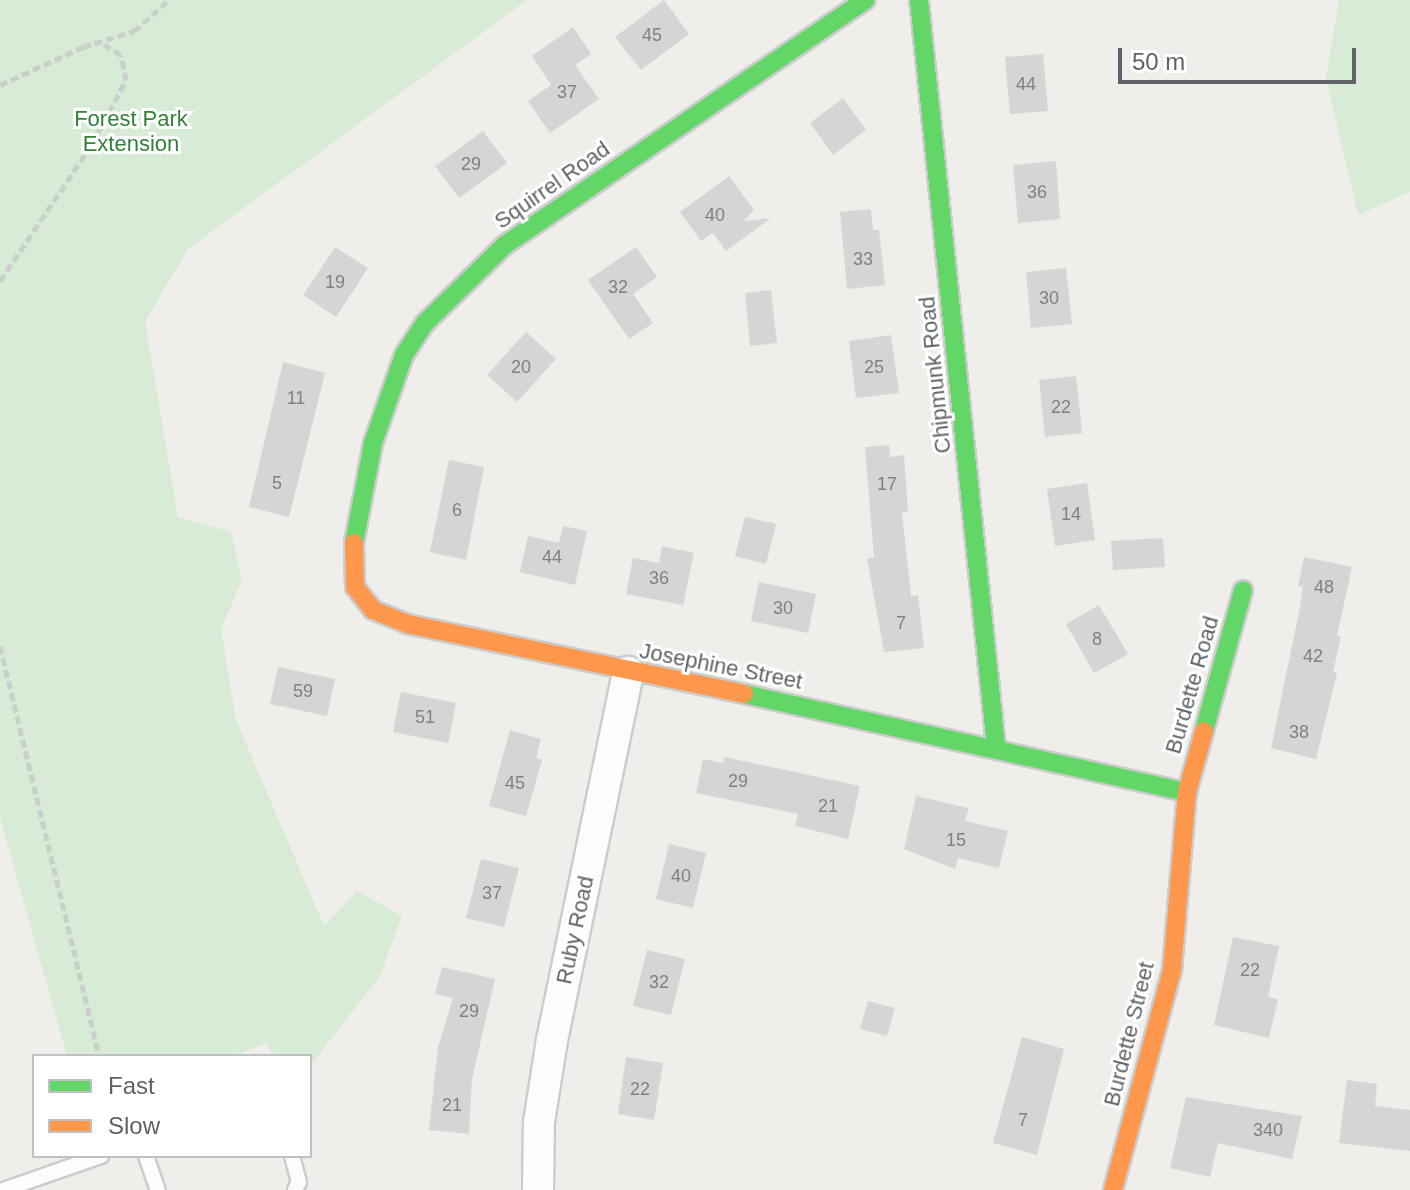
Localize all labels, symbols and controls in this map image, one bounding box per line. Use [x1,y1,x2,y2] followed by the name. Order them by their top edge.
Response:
[642,24,662,46] house number: 45
[1122,32,1360,82] scale bar
[1132,48,1185,75] text: 50 m
[1016,73,1036,95] house number: 44
[557,81,577,103] house number: 37
[74,105,188,156] park label: Forest Park Extension
[489,136,615,234] street label: Squirrel Road
[461,153,481,175] house number: 29
[1027,181,1047,203] house number: 36
[705,204,725,226] house number: 40
[853,248,873,270] house number: 33
[325,271,345,293] house number: 19
[608,276,628,298] house number: 32
[1039,287,1059,309] house number: 30
[914,295,956,455] street label: Chipmunk Road
[511,356,531,378] house number: 20
[864,356,884,378] house number: 25
[287,387,305,409] house number: 11
[1051,396,1071,418] house number: 22
[272,472,282,494] house number: 5
[877,473,897,495] house number: 17
[452,499,462,521] house number: 6
[1061,503,1081,525] house number: 14
[542,546,562,568] house number: 44
[649,567,669,589] house number: 36
[1314,576,1334,598] house number: 48
[773,597,793,619] house number: 30
[896,612,906,634] house number: 7
[1160,613,1224,757] street label: Burdette Road
[1092,628,1102,650] house number: 8
[637,637,805,695] street label: Josephine Street
[1303,645,1323,667] house number: 42
[293,680,313,702] house number: 59
[415,706,435,728] house number: 51
[1289,721,1309,743] house number: 38
[728,770,748,792] house number: 29
[505,772,525,794] house number: 45
[818,795,838,817] house number: 21
[946,829,966,851] house number: 15
[671,865,691,887] house number: 40
[551,873,599,987] street label: Ruby Road
[482,882,502,904] house number: 37
[1098,959,1160,1109] street label: Burdette Street
[1240,959,1260,981] house number: 22
[649,971,669,993] house number: 32
[459,1000,479,1022] house number: 29
[32,1054,312,1158] legend
[108,1072,155,1099] text: Fast
[630,1078,650,1100] house number: 22
[442,1094,462,1116] house number: 21
[1018,1109,1028,1131] house number: 7
[108,1112,160,1139] text: Slow
[1253,1119,1283,1141] house number: 340

